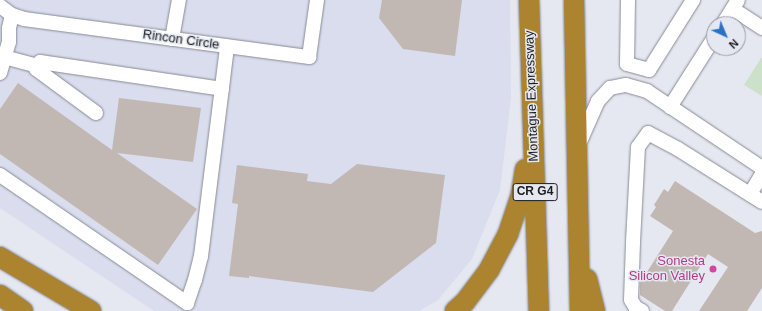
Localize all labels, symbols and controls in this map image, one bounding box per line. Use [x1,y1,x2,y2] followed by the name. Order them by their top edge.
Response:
[706,16,746,56] north arrow
[142,27,220,53] street label: Rincon Circle
[522,30,542,162] street label: Montague Expressway
[727,37,741,51] text: N
[512,182,558,202] road number: CR G4
[629,254,705,285] place label: Sonesta Silicon Valley
[708,264,718,274] marker: Sonesta Silicon Valley

